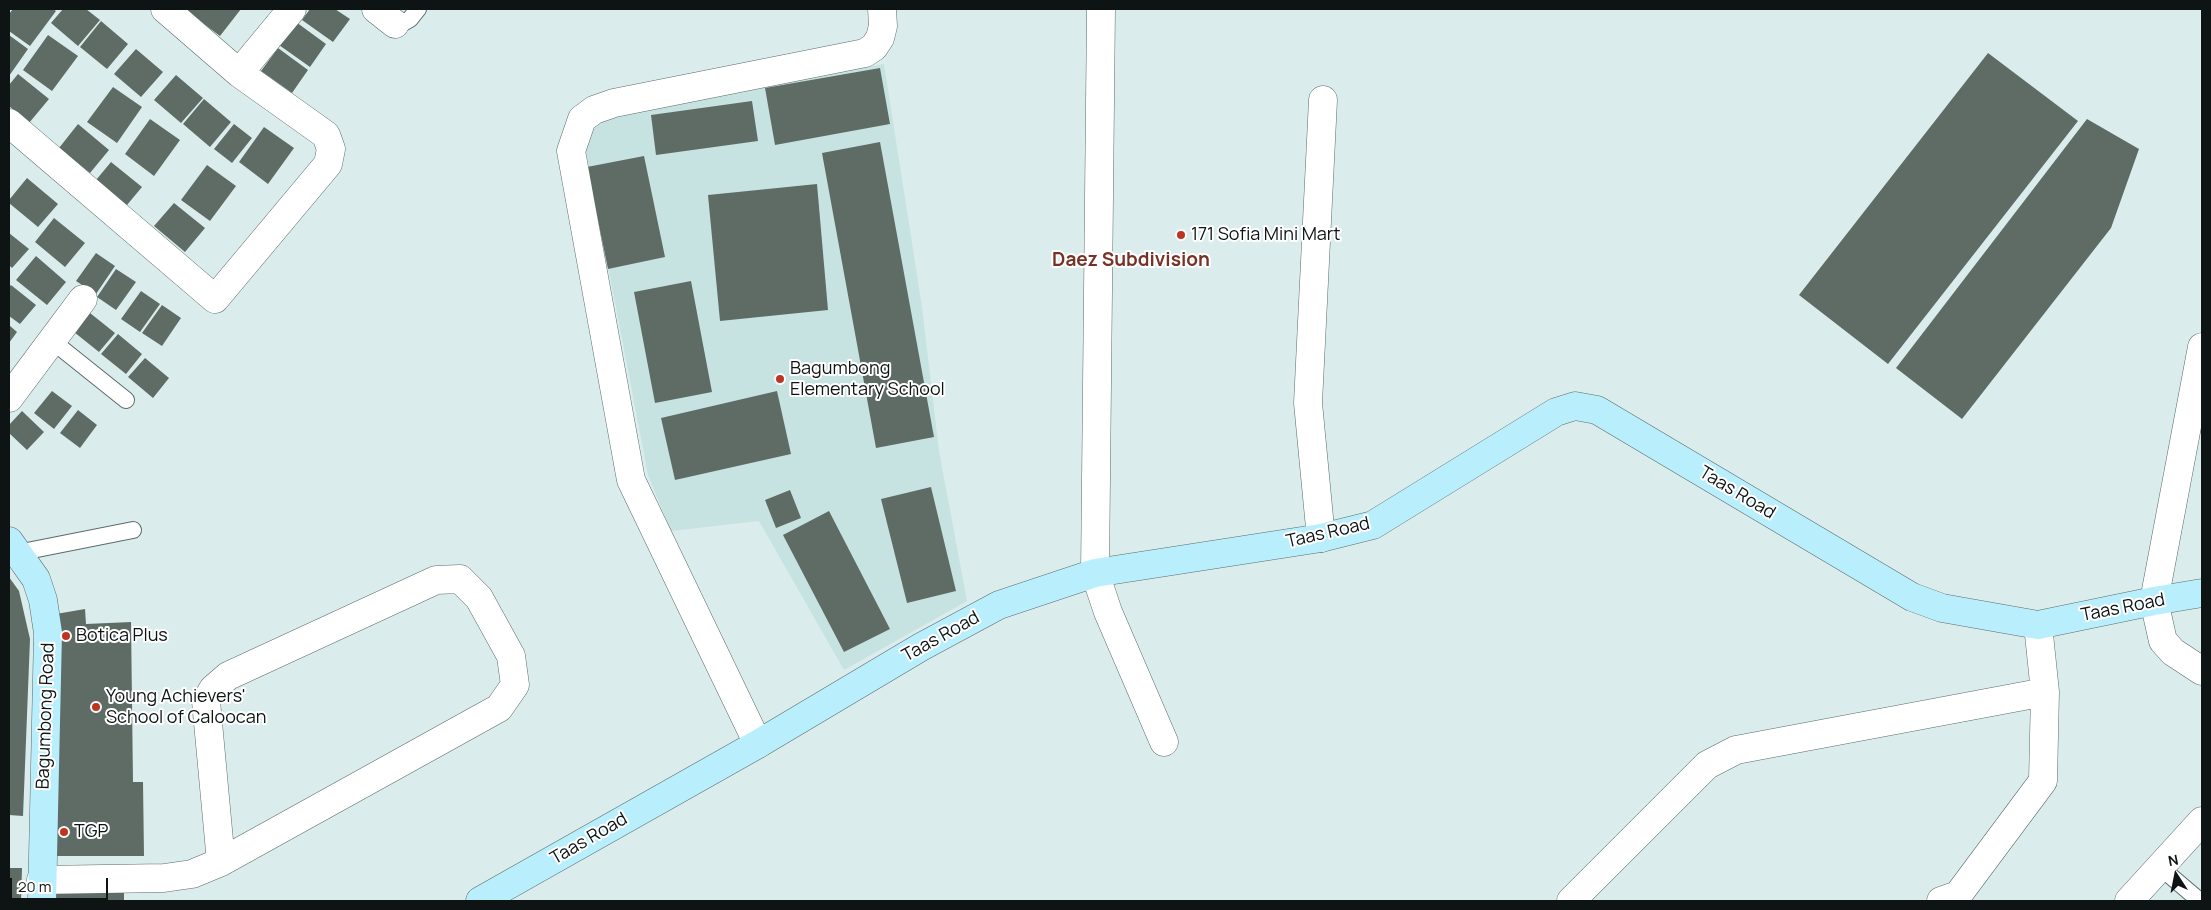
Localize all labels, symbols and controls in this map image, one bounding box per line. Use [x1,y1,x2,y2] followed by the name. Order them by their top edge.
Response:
[1191,224,1341,246] place label: 171 Sofia Mini Mart
[1175,229,1187,241] marker: 171 Sofia Mini Mart
[1052,250,1210,272] district label: Daez Subdivision
[790,358,945,400] place label: Bagumbong Elementary School
[774,373,786,385] marker: Bagumbong Elementary School
[1695,462,1779,524] street label: Taas Road
[1284,513,1372,553] street label: Taas Road
[2079,589,2167,627] street label: Taas Road
[899,607,983,667] street label: Taas Road
[76,625,168,647] place label: Botica Plus
[60,630,72,642] marker: Botica Plus
[33,642,59,790] street label: Bagumbong Road
[106,686,266,729] place label: Young Achievers' School of Caloocan
[90,701,102,713] marker: Young Achievers' School of Caloocan
[547,808,631,870] street label: Taas Road
[74,821,108,843] place label: TGP
[58,826,70,838] marker: TGP
[2166,849,2180,870] text: N
[2151,850,2201,900] north arrow
[12,868,110,900] scale bar
[18,876,51,897] text: 20 m

